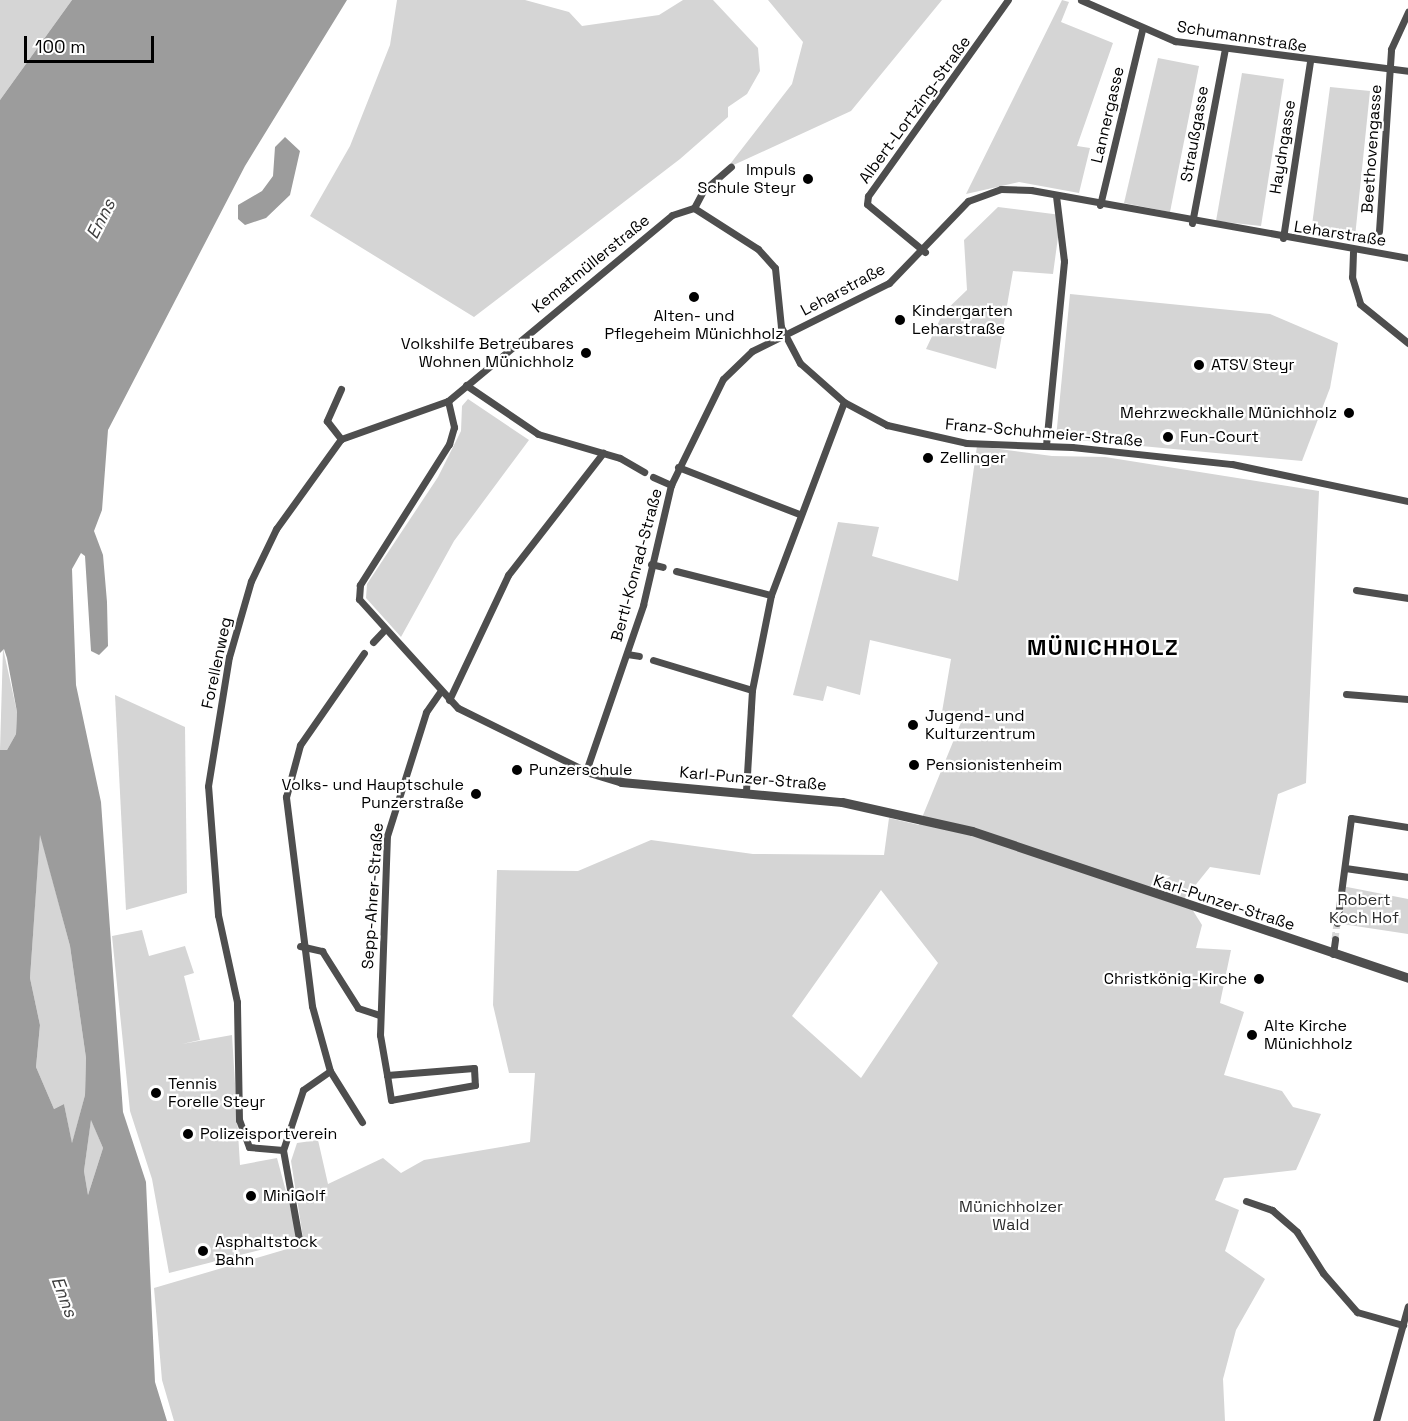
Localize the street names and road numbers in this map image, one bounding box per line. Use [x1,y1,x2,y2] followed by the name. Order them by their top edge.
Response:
[1176,17,1308,57] street label: Schumannstraße
[855,33,975,187] street label: Albert-Lortzing-Straße
[1088,65,1128,165] street label: Lannergasse
[1177,84,1213,184] street label: Straußgasse
[1358,84,1386,214] street label: Beethovengasse
[1266,99,1300,195] street label: Haydngasse
[528,211,654,317] street label: Kematmüllerstraße
[1293,217,1387,251] street label: Leharstraße
[797,260,889,320] street label: Leharstraße
[944,415,1144,451] street label: Franz-Schuhmeier-Straße
[607,486,667,644] street label: Bertl-Konrad-Straße
[198,615,236,711] street label: Forellenweg
[679,763,827,795] street label: Karl-Punzer-Straße
[358,822,388,970] street label: Sepp-Ahrer-Straße
[1151,871,1297,935] street label: Karl-Punzer-Straße

